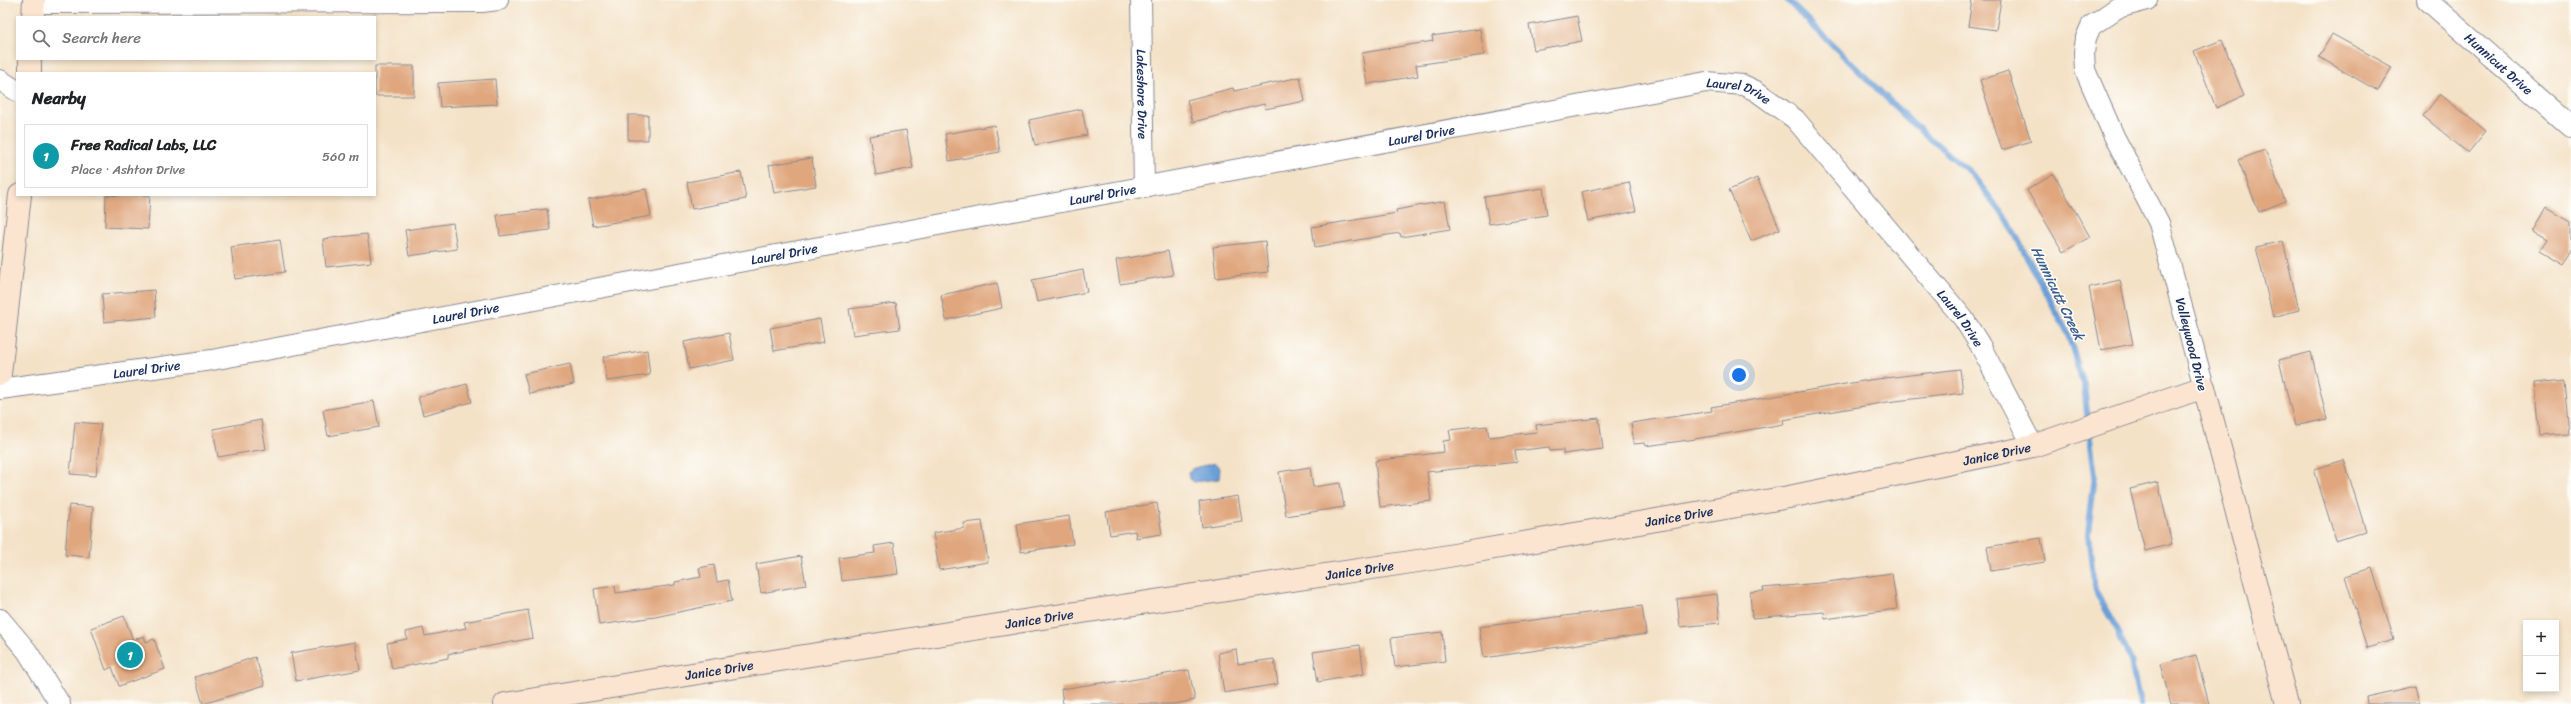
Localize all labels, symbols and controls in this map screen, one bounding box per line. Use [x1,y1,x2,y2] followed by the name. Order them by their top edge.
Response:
[16,16,376,60] search box
[62,25,141,51] text: Search here
[30,27,52,49] icon: search
[2459,27,2539,101] street label: Hunnicut Drive
[1130,49,1154,139] street label: Lakeshore Drive
[1706,71,1776,111] street label: Laurel Drive
[32,83,86,113] text: Nearby
[1386,118,1457,153] street label: Laurel Drive
[71,132,216,158] text: Free Radical Labs, LLC
[43,145,49,168] text: 1
[322,145,359,168] text: 560 m
[71,158,185,181] text: Place · Ashton Drive
[1067,177,1139,212] street label: Laurel Drive
[749,236,820,272] street label: Laurel Drive
[2024,242,2092,346] water label: Hunnicutt Creek
[1931,284,1990,352] street label: Laurel Drive
[2169,295,2214,393] street label: Valleywood Drive
[430,296,501,331] street label: Laurel Drive
[112,353,182,385] street label: Laurel Drive
[1729,365,1749,385] your location
[1960,436,2033,473] street label: Janice Drive
[1642,499,1715,534] street label: Janice Drive
[1323,554,1396,587] street label: Janice Drive
[1002,602,1075,636] street label: Janice Drive
[2523,620,2559,692] map controls
[2523,620,2559,656] button: +
[117,640,143,670] pin: 1
[683,653,755,687] street label: Janice Drive
[2523,656,2559,692] button: −

